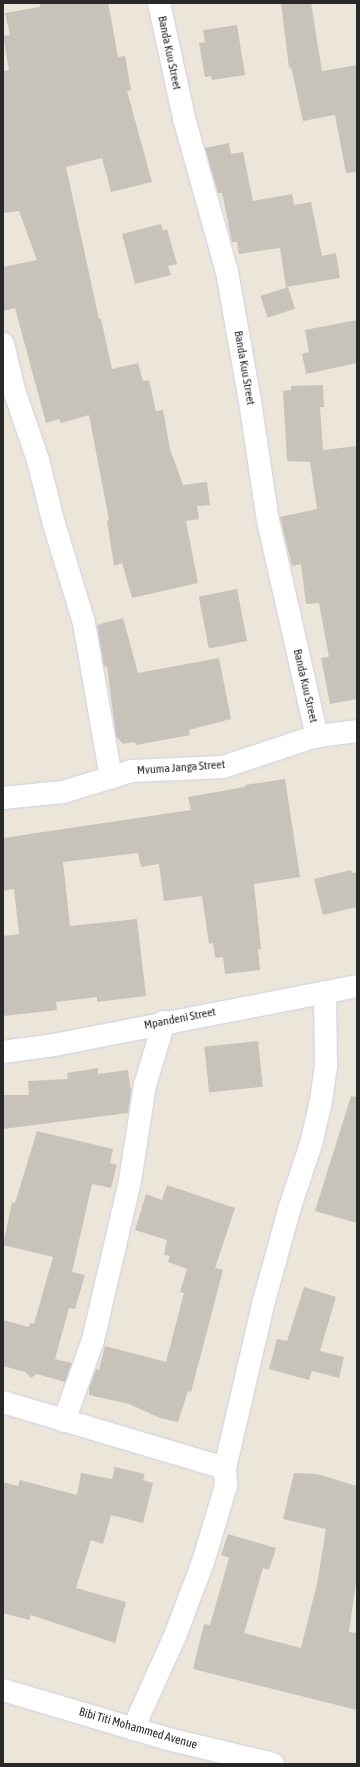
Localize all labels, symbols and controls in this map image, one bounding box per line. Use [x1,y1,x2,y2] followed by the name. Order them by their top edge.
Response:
[154,15,184,91] street label: Banda Kuu Street
[230,330,258,406] street label: Banda Kuu Street
[290,648,320,724] street label: Banda Kuu Street
[136,758,226,778] street label: Mvuma Janga Street
[143,1005,217,1033] street label: Mpandeni Street
[77,1705,199,1753] street label: Bibi Titi Mohammed Avenue

